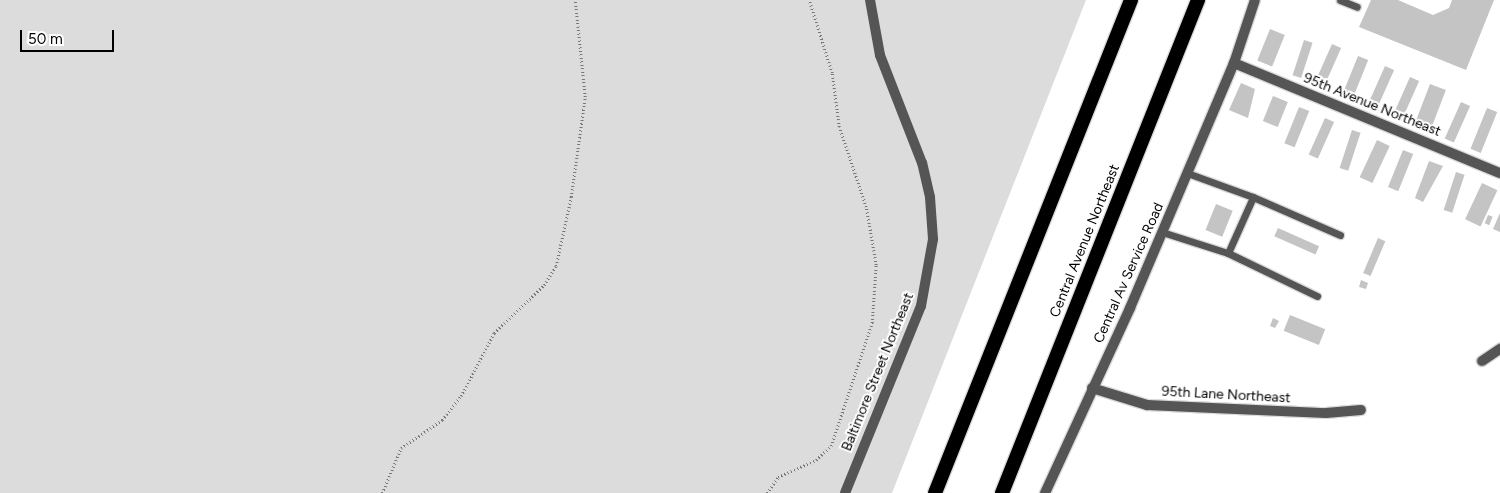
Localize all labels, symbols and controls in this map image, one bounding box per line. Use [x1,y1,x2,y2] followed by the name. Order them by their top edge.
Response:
[22,20,116,52] scale bar
[28,30,63,48] text: 50 m
[1301,70,1443,140] street label: 95th Avenue Northeast
[1047,162,1123,320] street label: Central Avenue Northeast
[1090,200,1168,346] street label: Central Av Service Road
[839,290,917,454] street label: Baltimore Street Northeast
[1161,383,1291,407] street label: 95th Lane Northeast

